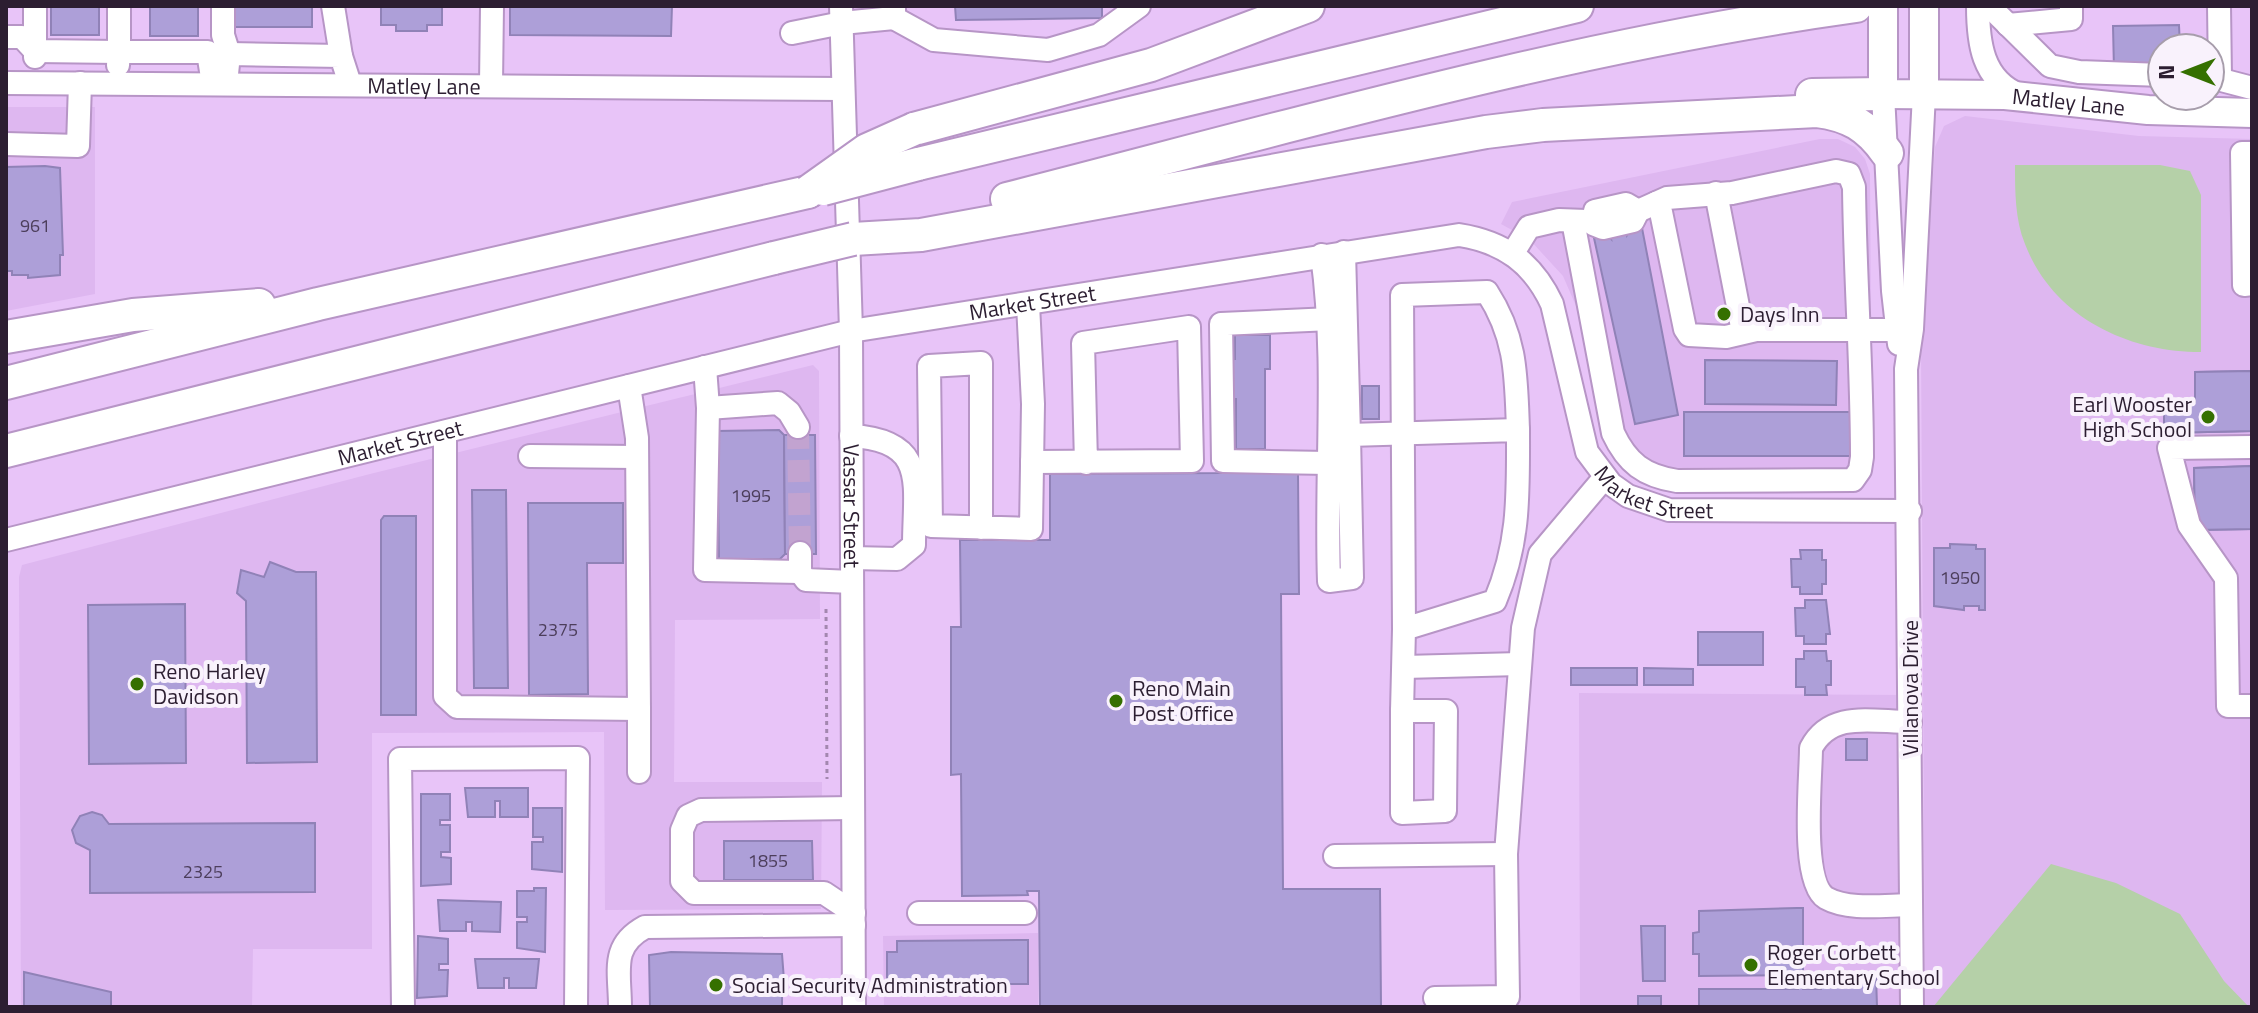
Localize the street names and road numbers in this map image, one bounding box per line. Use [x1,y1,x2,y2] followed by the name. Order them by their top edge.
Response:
[367,69,481,103] street label: Matley Lane
[2011,79,2127,124] street label: Matley Lane
[967,276,1098,329] street label: Market Street
[334,411,467,474] street label: Market Street
[835,444,869,568] street label: Vassar Street
[1586,458,1714,527] street label: Market Street
[1893,620,1927,756] street label: Villanova Drive

